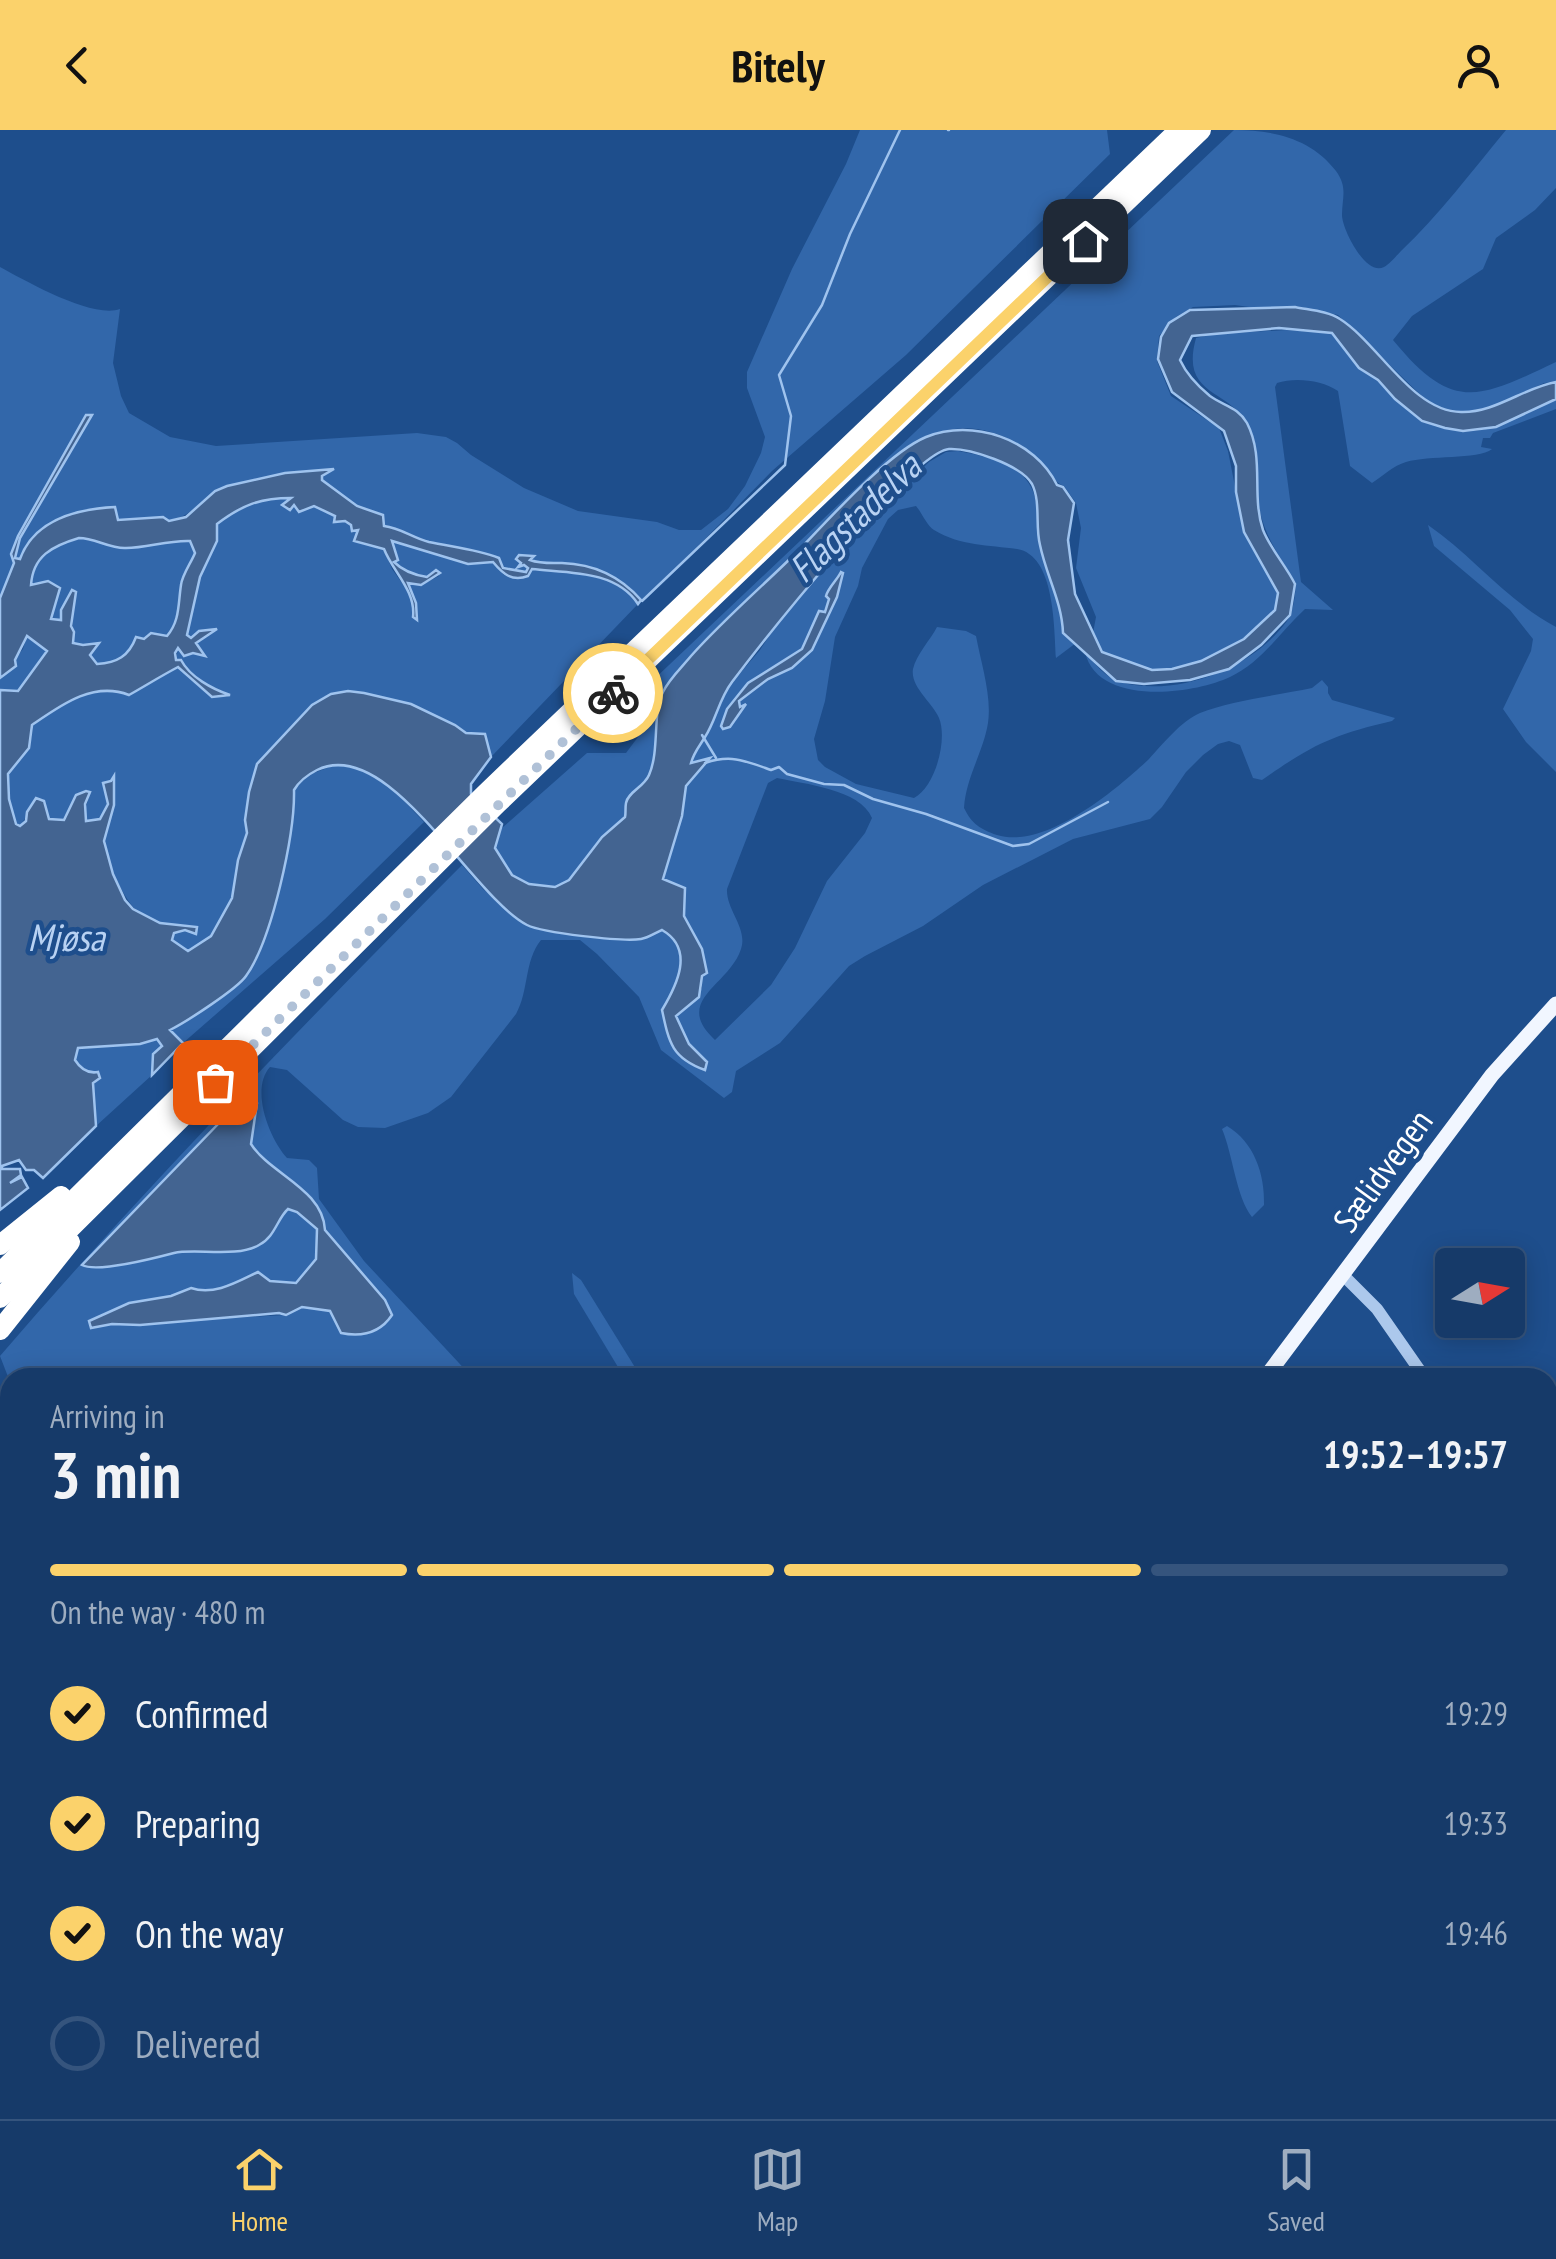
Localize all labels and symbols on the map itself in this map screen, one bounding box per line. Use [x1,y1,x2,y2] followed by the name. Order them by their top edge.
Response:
[1043,199,1128,284] pin
[777,441,932,592] water label: Flagstadelva
[563,643,663,743] courier
[28,912,106,961] water label: Mjøsa
[173,1040,258,1125] pin
[1322,1100,1442,1241] street label: Sælidvegen
[1435,1248,1525,1338] north arrow

